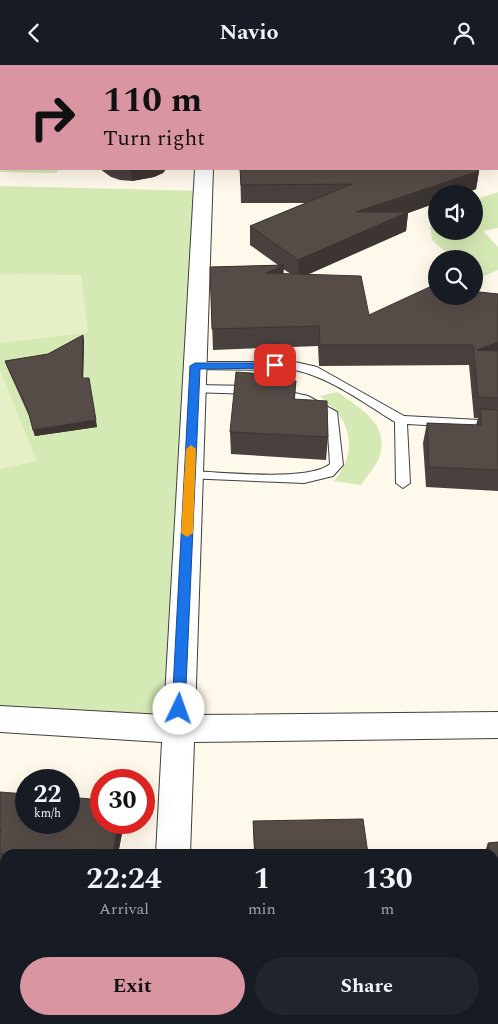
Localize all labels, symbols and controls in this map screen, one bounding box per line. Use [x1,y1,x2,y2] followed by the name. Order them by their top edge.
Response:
[219,16,279,49] text: Navio
[20,19,48,47] icon: back
[450,19,478,47] icon: person
[103,74,202,127] text: 110 m
[20,85,85,150] icon: right
[103,122,205,155] text: Turn right
[428,185,483,305] map controls
[428,185,483,240] button: sound
[428,250,483,305] button: search
[254,344,296,386] pin
[261,351,289,379] icon: arrive
[152,682,204,734] position arrow
[90,769,155,834] speed limit sign: 30
[33,776,62,814] text: 22
[34,804,61,823] text: km/h
[86,856,162,902] text: 22:24
[253,856,270,902] text: 1
[362,856,413,902] text: 130
[99,897,149,921] text: Arrival
[248,897,276,921] text: min
[381,897,394,921] text: m
[20,957,245,1015] button: Exit
[255,957,479,1015] button: Share

